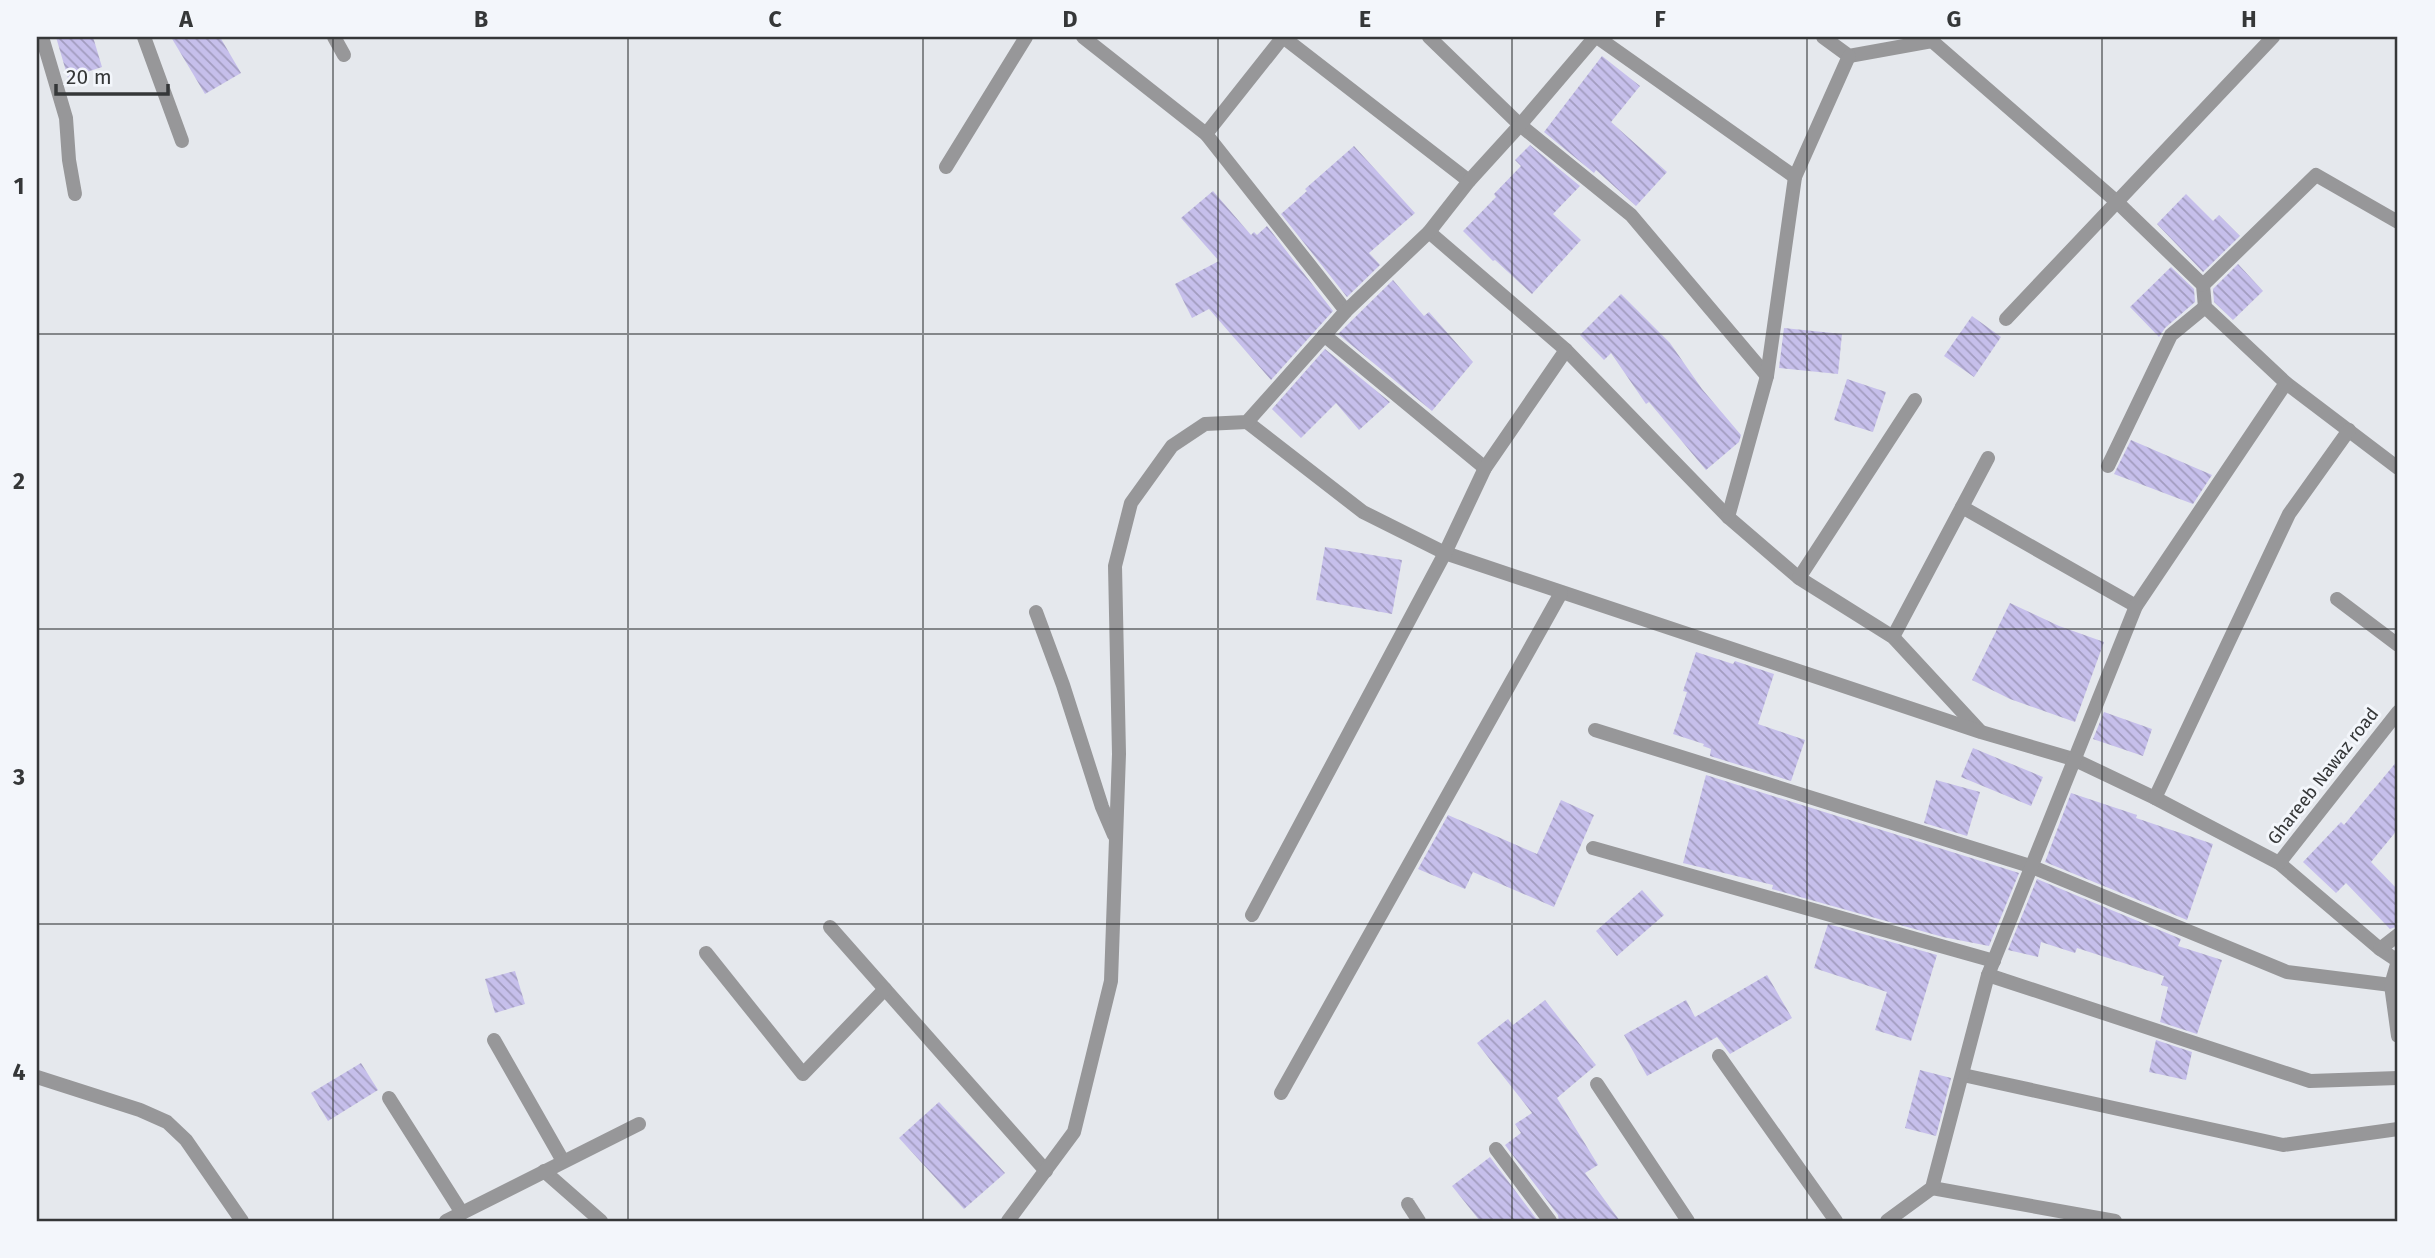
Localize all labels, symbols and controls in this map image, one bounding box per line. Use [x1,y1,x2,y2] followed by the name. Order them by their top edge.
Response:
[178,5,193,33] text: A
[474,5,488,33] text: B
[768,5,782,33] text: C
[1063,5,1078,33] text: D
[1359,5,1371,33] text: E
[1654,5,1666,33] text: F
[1947,5,1961,33] text: G
[2241,5,2257,33] text: H
[56,52,168,96] scale bar
[66,64,112,90] text: 20 m
[14,172,24,200] text: 1
[13,467,25,495] text: 2
[2263,703,2383,849] street label: Ghareeb Nawaz road
[12,763,25,791] text: 3
[13,1058,26,1086] text: 4

